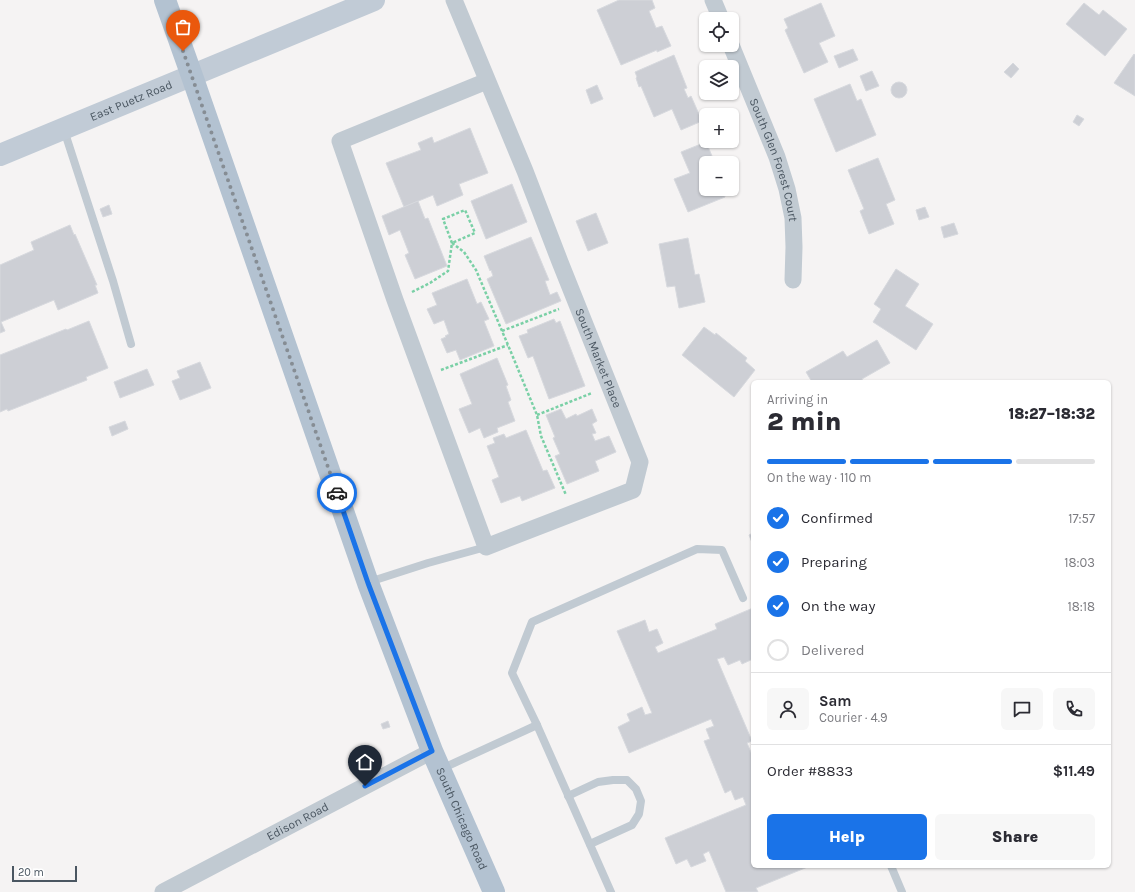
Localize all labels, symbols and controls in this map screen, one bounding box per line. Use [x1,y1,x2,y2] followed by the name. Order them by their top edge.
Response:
[166,10,200,51] pin
[699,12,739,196] map controls
[699,12,739,52] button: locate
[172,16,194,38] icon: bag
[699,60,739,100] button: layers
[88,77,174,124] street label: East Puetz Road
[747,96,800,222] street label: South Glen Forest Court
[699,108,739,148] button: +
[699,156,739,196] button: −
[572,306,625,410] street label: South Market Place
[767,392,828,407] text: Arriving in
[1008,405,1095,423] text: 18:27–18:32
[767,406,842,437] text: 2 min
[767,470,872,485] text: On the way · 110 m
[317,473,357,513] courier
[326,482,348,504] icon: car
[767,507,789,529] icon: check
[801,509,873,527] text: Confirmed
[1068,511,1095,526] text: 17:57
[767,551,789,573] icon: check
[801,553,867,571] text: Preparing
[1064,555,1095,570] text: 18:03
[767,595,789,617] icon: check
[801,597,875,615] text: On the way
[1067,599,1095,614] text: 18:18
[801,641,865,659] text: Delivered
[767,688,809,730] button: person
[1001,688,1043,730] button: chat
[1053,688,1095,730] button: phone
[819,692,852,710] text: Sam
[819,710,888,725] text: Courier · 4.9
[348,745,382,786] pin
[354,751,376,773] icon: home
[767,762,853,780] text: Order #8833
[1053,762,1095,780] text: $11.49
[433,765,490,872] street label: South Chicago Road
[264,799,331,843] street label: Edison Road
[767,814,927,860] button: Help
[935,814,1095,860] button: Share
[12,864,77,883] scale bar
[18,866,44,879] text: 20 m

